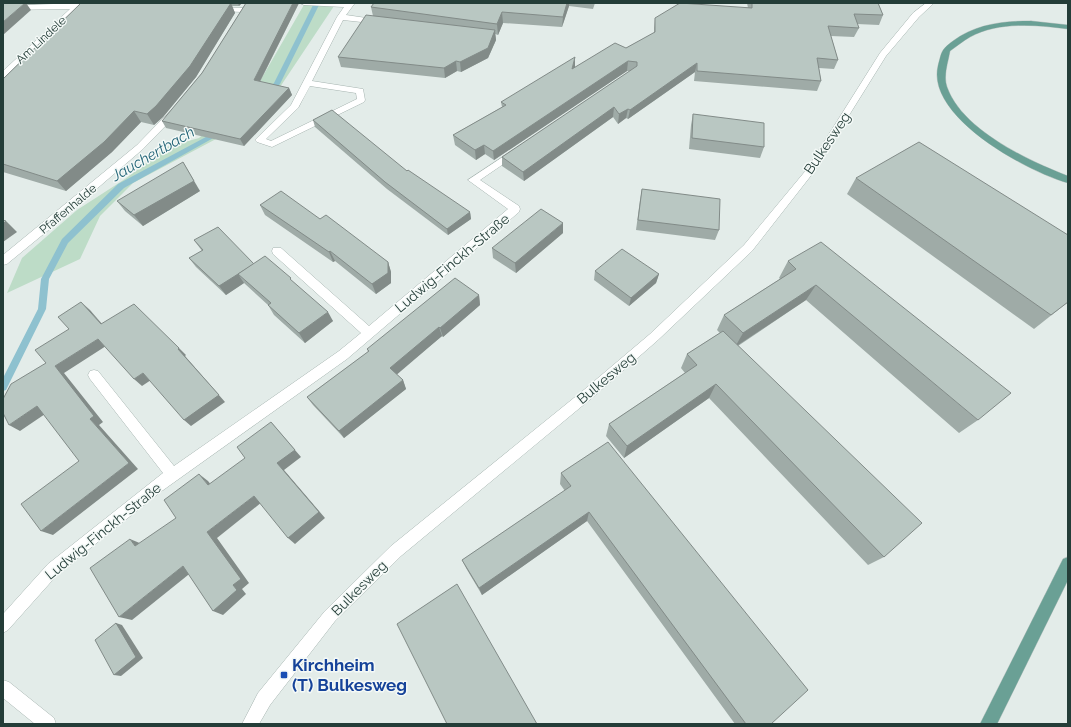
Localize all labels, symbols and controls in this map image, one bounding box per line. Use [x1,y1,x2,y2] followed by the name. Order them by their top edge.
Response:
[13,13,69,67] street label: Am Lindele
[800,109,854,177] street label: Bulkesweg
[107,123,198,185] water label: Jauchertbach
[37,181,99,237] street label: Pfaffenhalde
[392,210,512,316] street label: Ludwig-Finckh-Straße
[574,349,638,407] street label: Bulkesweg
[42,479,164,583] street label: Ludwig-Finckh-Straße
[328,557,390,619] street label: Bulkesweg
[292,655,407,695] place label: Kirchheim (T) Bulkesweg
[279,670,289,680] marker: Kirchheim (T) Bulkesweg

